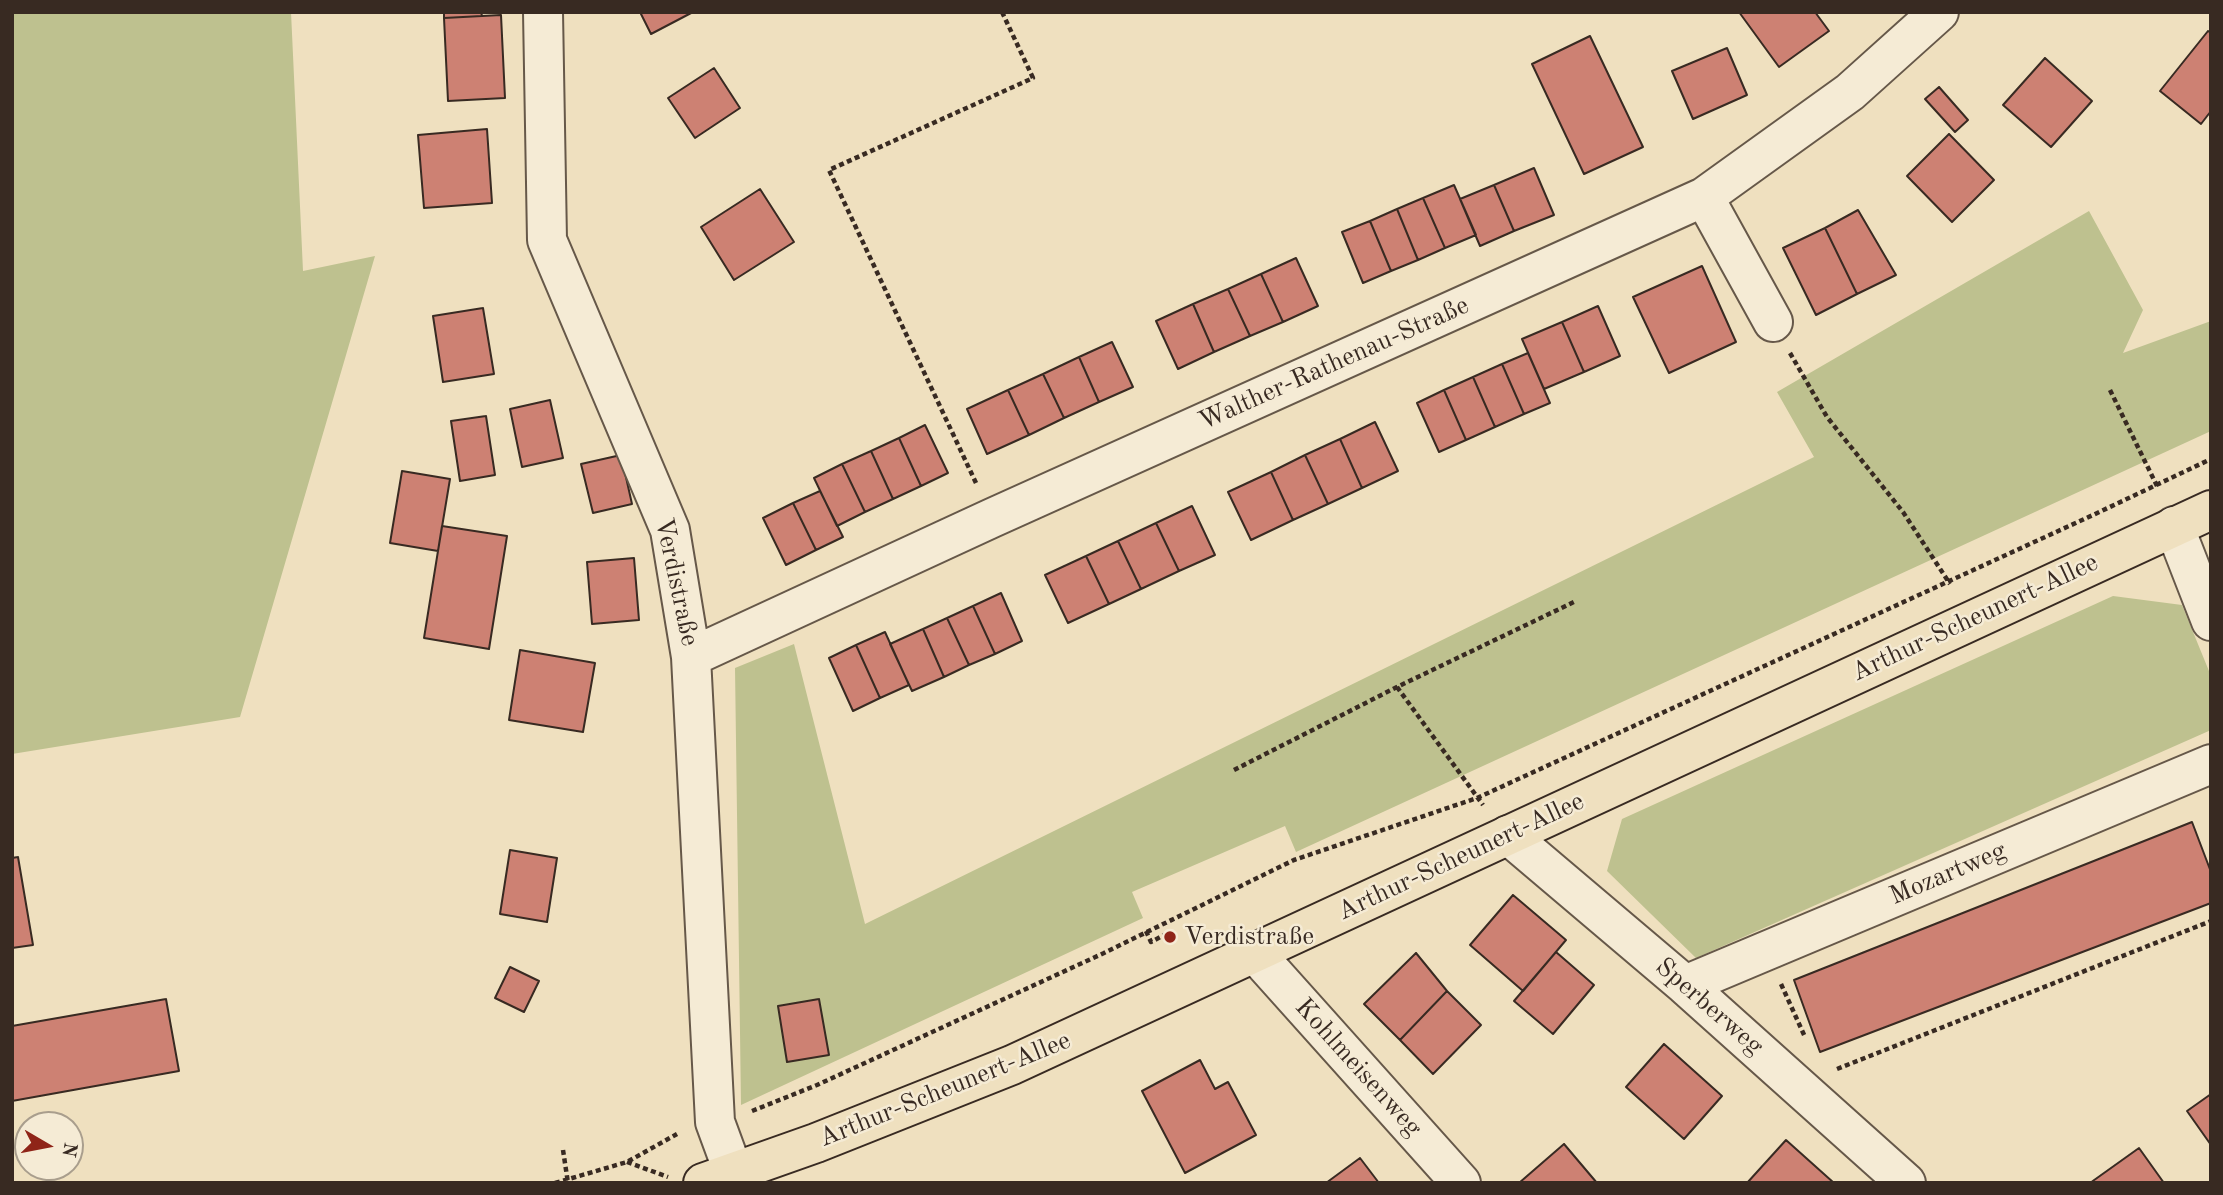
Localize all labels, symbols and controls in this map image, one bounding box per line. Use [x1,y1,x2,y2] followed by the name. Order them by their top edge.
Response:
[1194,290,1474,438] street label: Walther-Rathenau-Straße
[647,515,705,649] street label: Verdistraße
[1847,547,2103,689] street label: Arthur-Scheunert-Allee
[1333,786,1589,928] street label: Arthur-Scheunert-Allee
[1885,835,2011,913] street label: Mozartweg
[1184,921,1314,953] place label: Verdistraße
[1162,929,1178,945] marker: Verdistraße
[1649,952,1769,1062] street label: Sperberweg
[1288,992,1428,1144] street label: Kohlmeisenweg
[815,1025,1075,1155] street label: Arthur-Scheunert-Allee
[14,1111,84,1181] north arrow
[58,1141,79,1158] text: N

